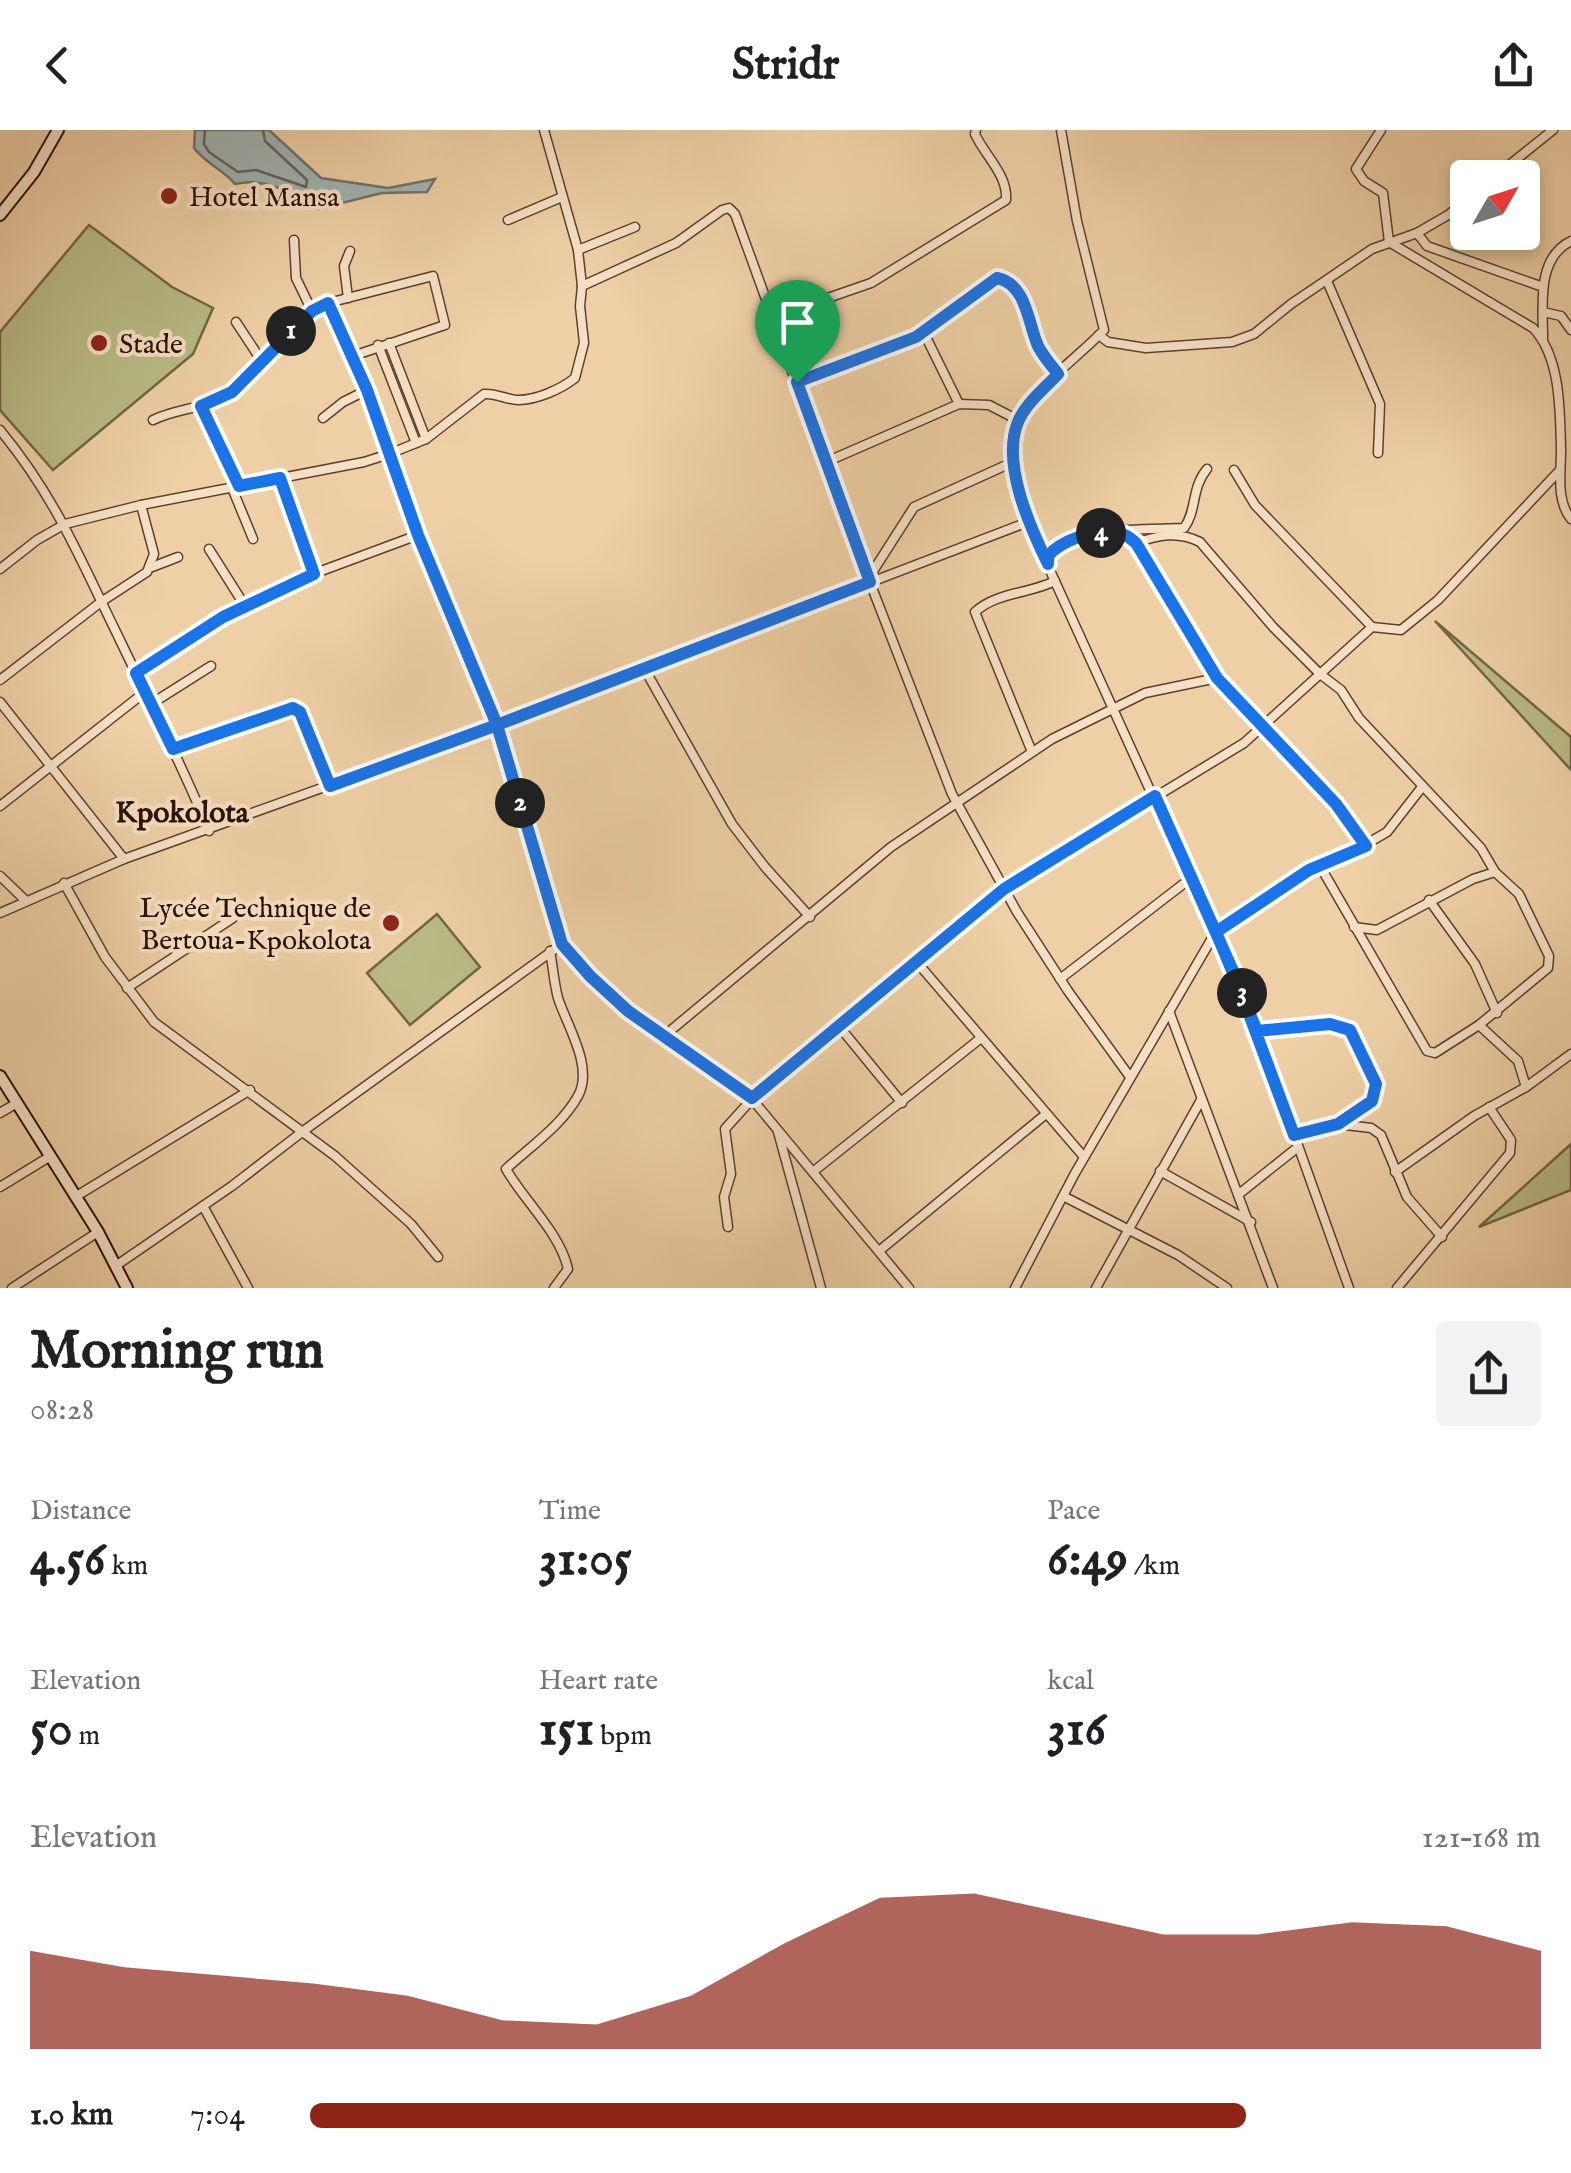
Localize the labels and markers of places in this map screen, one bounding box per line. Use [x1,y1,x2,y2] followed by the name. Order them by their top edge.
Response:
[189,181,340,216] place label: Hotel Mansa
[158,185,180,207] marker: Hotel Mansa
[755,280,840,383] pin
[266,306,316,356] pin: 1
[119,328,183,363] place label: Stade
[88,332,110,354] marker: Stade
[1076,508,1126,558] pin: 4
[495,778,545,828] pin: 2
[139,892,372,959] place label: Lycée Technique de Bertoua-Kpokolota
[380,912,402,934] marker: Lycée Technique de Bertoua-Kpokolota
[1217,968,1267,1018] pin: 3

